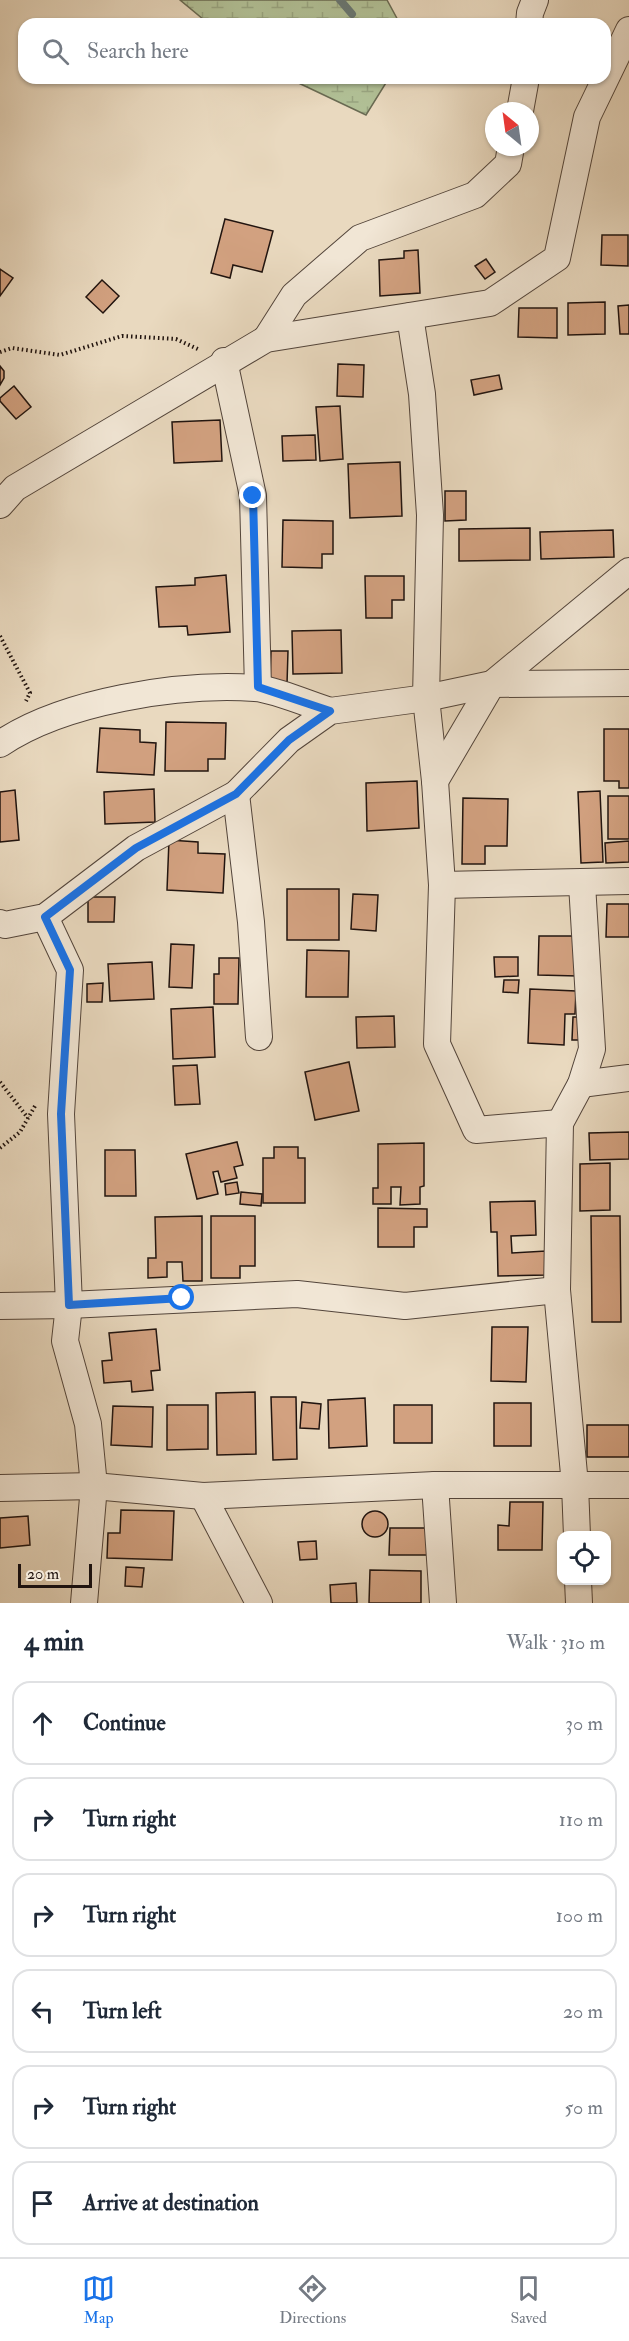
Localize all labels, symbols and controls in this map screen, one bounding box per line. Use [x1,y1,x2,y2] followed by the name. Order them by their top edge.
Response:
[18,18,611,84] search box
[39,35,72,68] icon: search
[87,37,189,65] text: Search here
[485,102,539,156] north arrow
[239,482,265,508] route end
[168,1284,194,1310] route start
[557,1531,611,1585] map controls
[557,1531,611,1585] button: locate
[18,1561,92,1588] scale bar
[27,1564,59,1584] text: 20 m
[24,1626,84,1658] text: 4 min
[506,1630,605,1655] text: Walk · 310 m
[26,1707,59,1740] icon: ahead
[83,1709,166,1737] text: Continue
[565,1711,603,1736] text: 30 m
[26,1803,59,1836] icon: right
[83,1805,176,1833] text: Turn right
[559,1807,603,1832] text: 110 m
[26,1899,59,1932] icon: right
[83,1901,176,1929] text: Turn right
[556,1903,603,1928] text: 100 m
[26,1995,59,2028] icon: left
[83,1997,162,2025] text: Turn left
[563,1999,603,2024] text: 20 m
[26,2091,59,2124] icon: right
[83,2093,176,2121] text: Turn right
[564,2095,603,2120] text: 50 m
[26,2187,59,2220] icon: arrive
[83,2189,259,2217] text: Arrive at destination
[82,2272,115,2328] tab: Map
[279,2272,346,2328] tab: Directions
[510,2272,547,2328] tab: Saved

